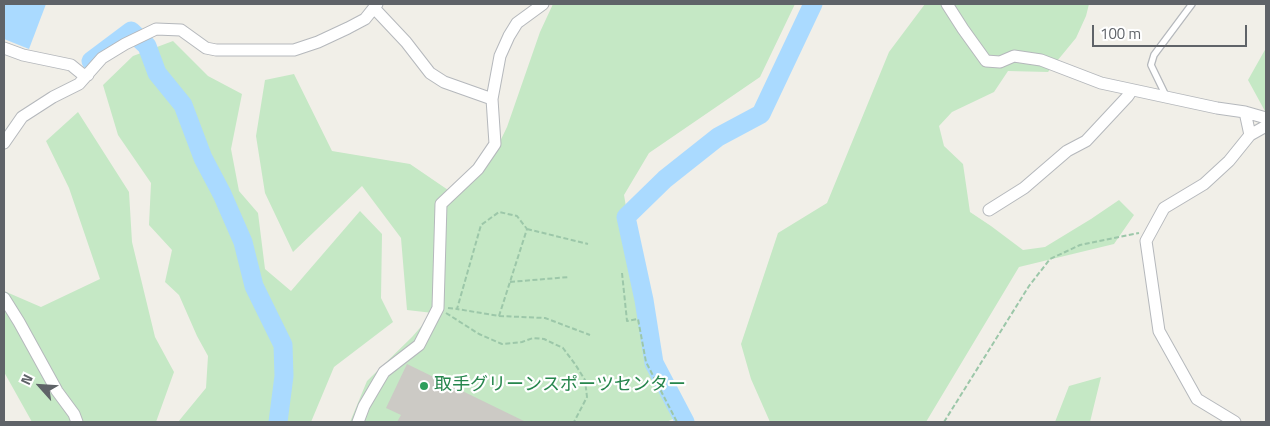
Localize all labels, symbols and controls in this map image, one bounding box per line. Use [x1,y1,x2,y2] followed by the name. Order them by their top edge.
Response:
[1095,15,1250,47] scale bar
[1100,22,1141,45] text: 100 m
[15,361,65,411] north arrow
[15,370,38,388] text: N
[434,375,686,397] place label: 取手グリーンスポーツセンター
[418,380,430,392] marker: 取手グリーンスポーツセンター

